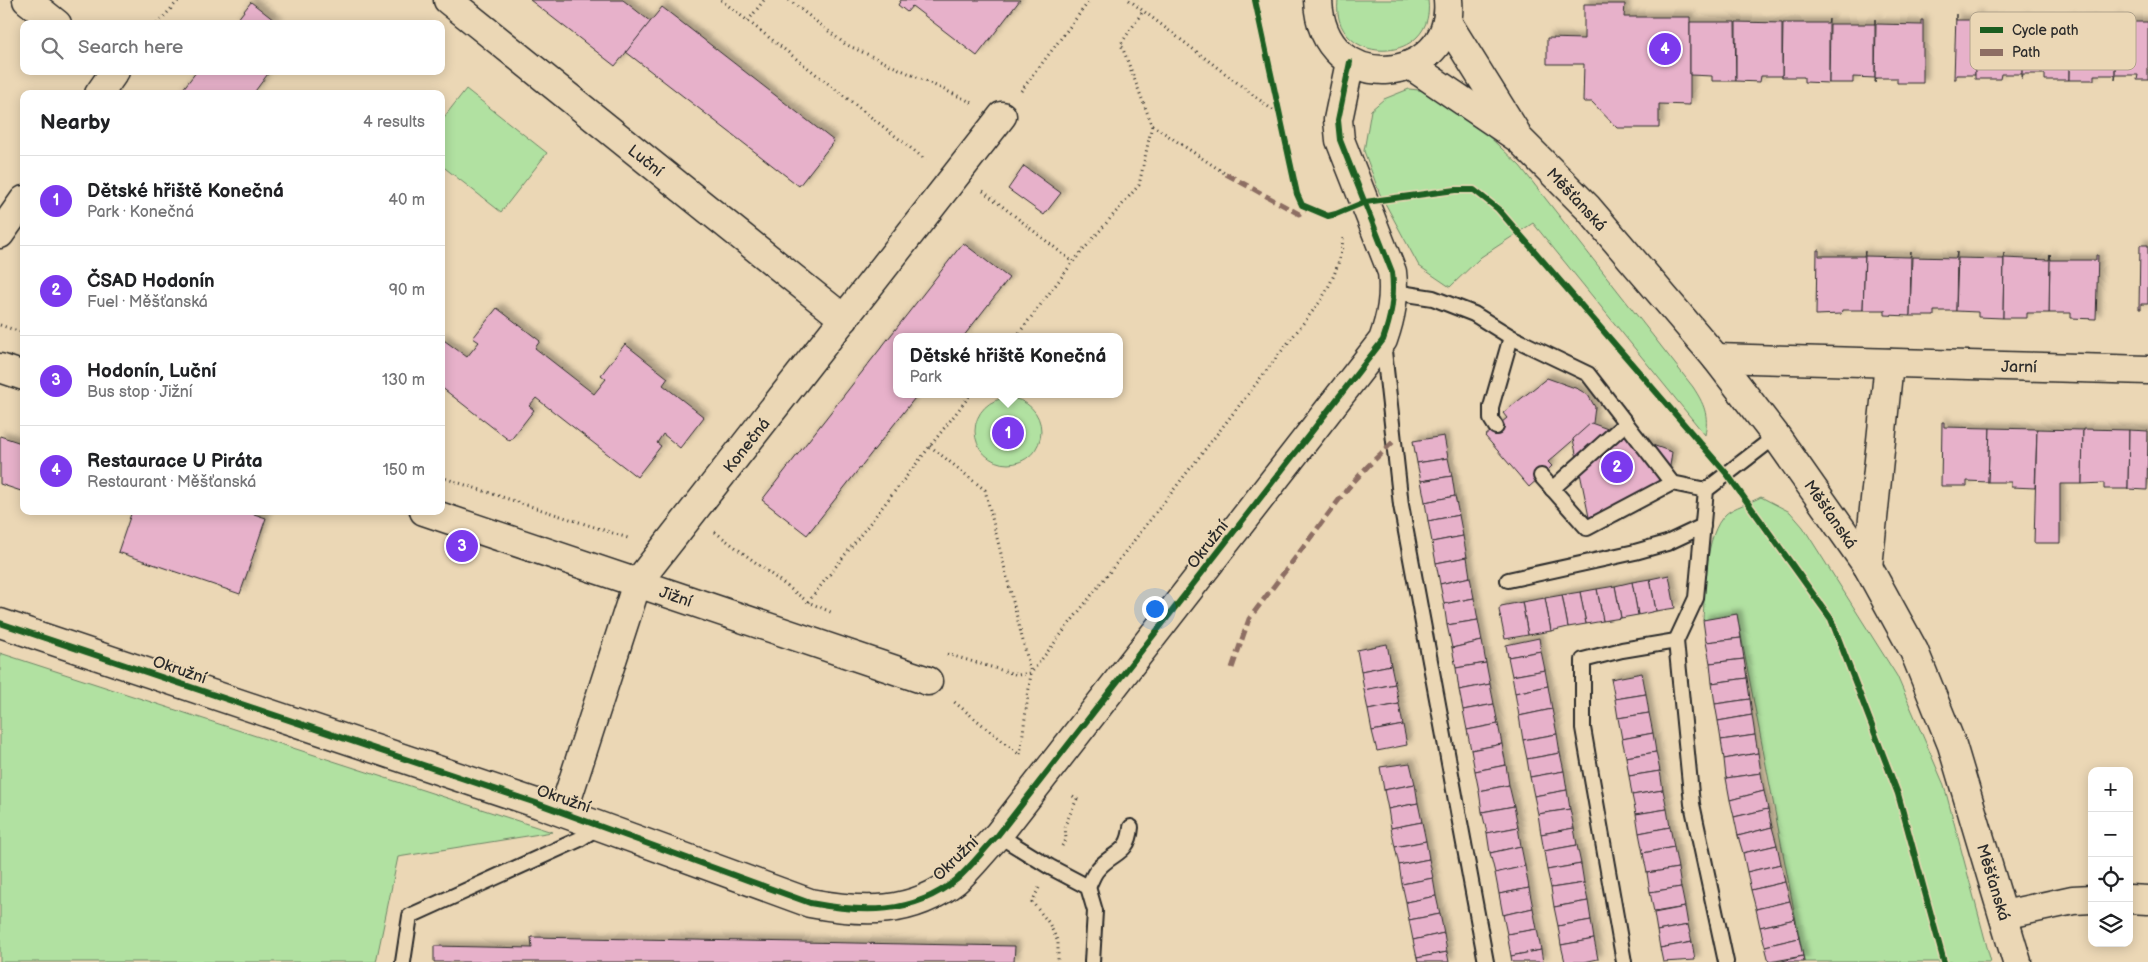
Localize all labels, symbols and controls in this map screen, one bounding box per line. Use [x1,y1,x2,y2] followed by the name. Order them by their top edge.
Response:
[1970,12,2136,70] legend
[20,20,445,75] search box
[2012,22,2079,39] text: Cycle path
[1649,30,1681,68] pin: 4
[38,34,66,62] icon: search
[78,36,183,59] text: Search here
[2012,44,2040,61] text: Path
[40,110,110,135] text: Nearby
[363,113,425,132] text: 4 results
[624,141,667,181] street label: Luční
[1542,165,1610,235] street label: Měšťanská
[87,180,284,203] text: Dětské hřiště Konečná
[53,191,59,210] text: 1
[388,191,425,210] text: 40 m
[87,203,194,222] text: Park · Konečná
[87,270,215,293] text: ČSAD Hodonín
[51,281,61,300] text: 2
[389,281,425,300] text: 90 m
[87,293,208,312] text: Fuel · Měšťanská
[893,333,1123,398] popup
[909,345,1107,368] text: Dětské hřiště Konečná
[2001,358,2037,377] street label: Jarní
[87,360,216,383] text: Hodonín, Luční
[909,368,942,387] text: Park
[51,371,61,390] text: 3
[382,371,425,390] text: 130 m
[87,383,193,402] text: Bus stop · Jižní
[992,414,1024,452] pin: 1
[720,415,774,477] street label: Konečná
[1601,448,1633,486] pin: 2
[87,450,263,473] text: Restaurace U Piráta
[51,461,61,480] text: 4
[383,461,425,480] text: 150 m
[87,473,256,492] text: Restaurant · Měšťanská
[1799,477,1860,553] street label: Měšťanská
[1184,517,1233,573] street label: Okružní
[446,527,478,565] pin: 3
[657,583,694,612] street label: Jižní
[1142,596,1168,622] your location
[150,652,209,689] street label: Okružní
[2088,767,2133,947] map controls
[2088,767,2133,812] button: +
[534,781,593,818] street label: Okružní
[2088,812,2133,857] button: −
[929,833,983,885] street label: Okružní
[1972,842,2013,923] street label: Měšťanská
[2088,857,2133,902] button: locate
[2088,902,2133,947] button: layers

